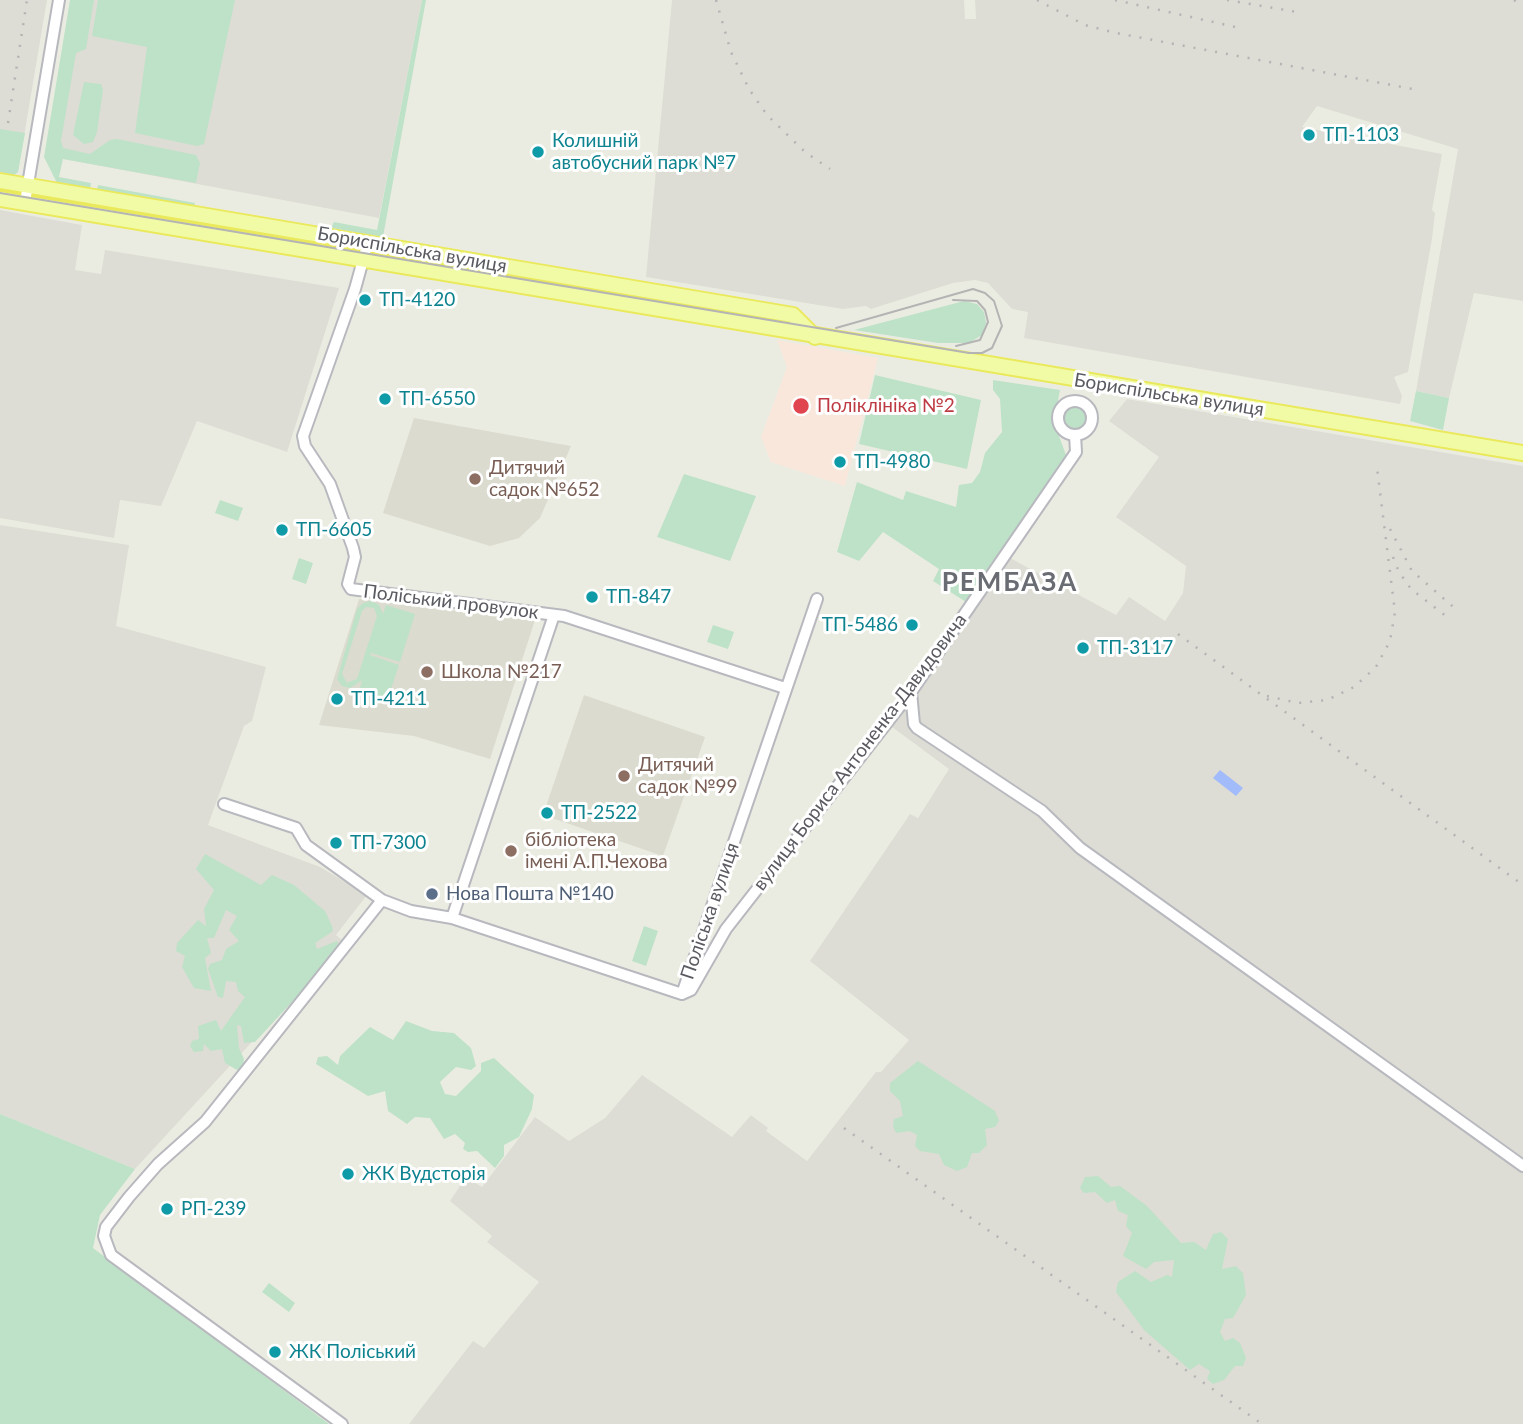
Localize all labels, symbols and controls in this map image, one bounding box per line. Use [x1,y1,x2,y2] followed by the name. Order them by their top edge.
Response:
[1323,124,1399,146] place label: ТП-1103
[1301,127,1317,143] marker: ТП-1103
[552,130,736,174] place label: Колишній автобусний парк №7
[530,144,546,160] marker: Колишній автобусний парк №7
[316,222,508,278] street label: Бориспільська вулиця
[379,289,455,311] place label: ТП-4120
[357,292,373,308] marker: ТП-4120
[1072,369,1266,421] street label: Бориспільська вулиця
[399,388,475,410] place label: ТП-6550
[377,391,393,407] marker: ТП-6550
[817,395,955,417] place label: Поліклініка №2
[791,396,811,416] marker: Поліклініка №2
[854,451,930,473] place label: ТП-4980
[832,454,848,470] marker: ТП-4980
[489,457,600,501] place label: Дитячий садок №652
[467,471,483,487] marker: Дитячий садок №652
[296,519,372,541] place label: ТП-6605
[274,522,290,538] marker: ТП-6605
[943,567,1077,599] district label: РЕМБАЗА
[362,580,540,624] street label: Поліський провулок
[606,586,671,608] place label: ТП-847
[584,589,600,605] marker: ТП-847
[748,609,972,895] street label: вулиця Бориса Антоненка-Давидовича
[822,614,898,636] place label: ТП-5486
[904,617,920,633] marker: ТП-5486
[1097,637,1173,659] place label: ТП-3117
[1075,640,1091,656] marker: ТП-3117
[441,661,562,683] place label: Школа №217
[419,664,435,680] marker: Школа №217
[351,688,427,710] place label: ТП-4211
[329,691,345,707] marker: ТП-4211
[638,754,738,798] place label: Дитячий садок №99
[616,768,632,784] marker: Дитячий садок №99
[561,802,637,824] place label: ТП-2522
[539,805,555,821] marker: ТП-2522
[525,829,668,873] place label: бібліотека імені А.П.Чехова
[350,832,426,854] place label: ТП-7300
[328,835,344,851] marker: ТП-7300
[676,840,744,982] street label: Поліська вулиця
[503,843,519,859] marker: бібліотека імені А.П.Чехова
[446,883,614,905] place label: Нова Пошта №140
[424,886,440,902] marker: Нова Пошта №140
[362,1163,485,1185] place label: ЖК Вудсторія
[340,1166,356,1182] marker: ЖК Вудсторія
[181,1198,247,1220] place label: РП-239
[159,1201,175,1217] marker: РП-239
[289,1341,416,1363] place label: ЖК Поліський
[267,1344,283,1360] marker: ЖК Поліський

